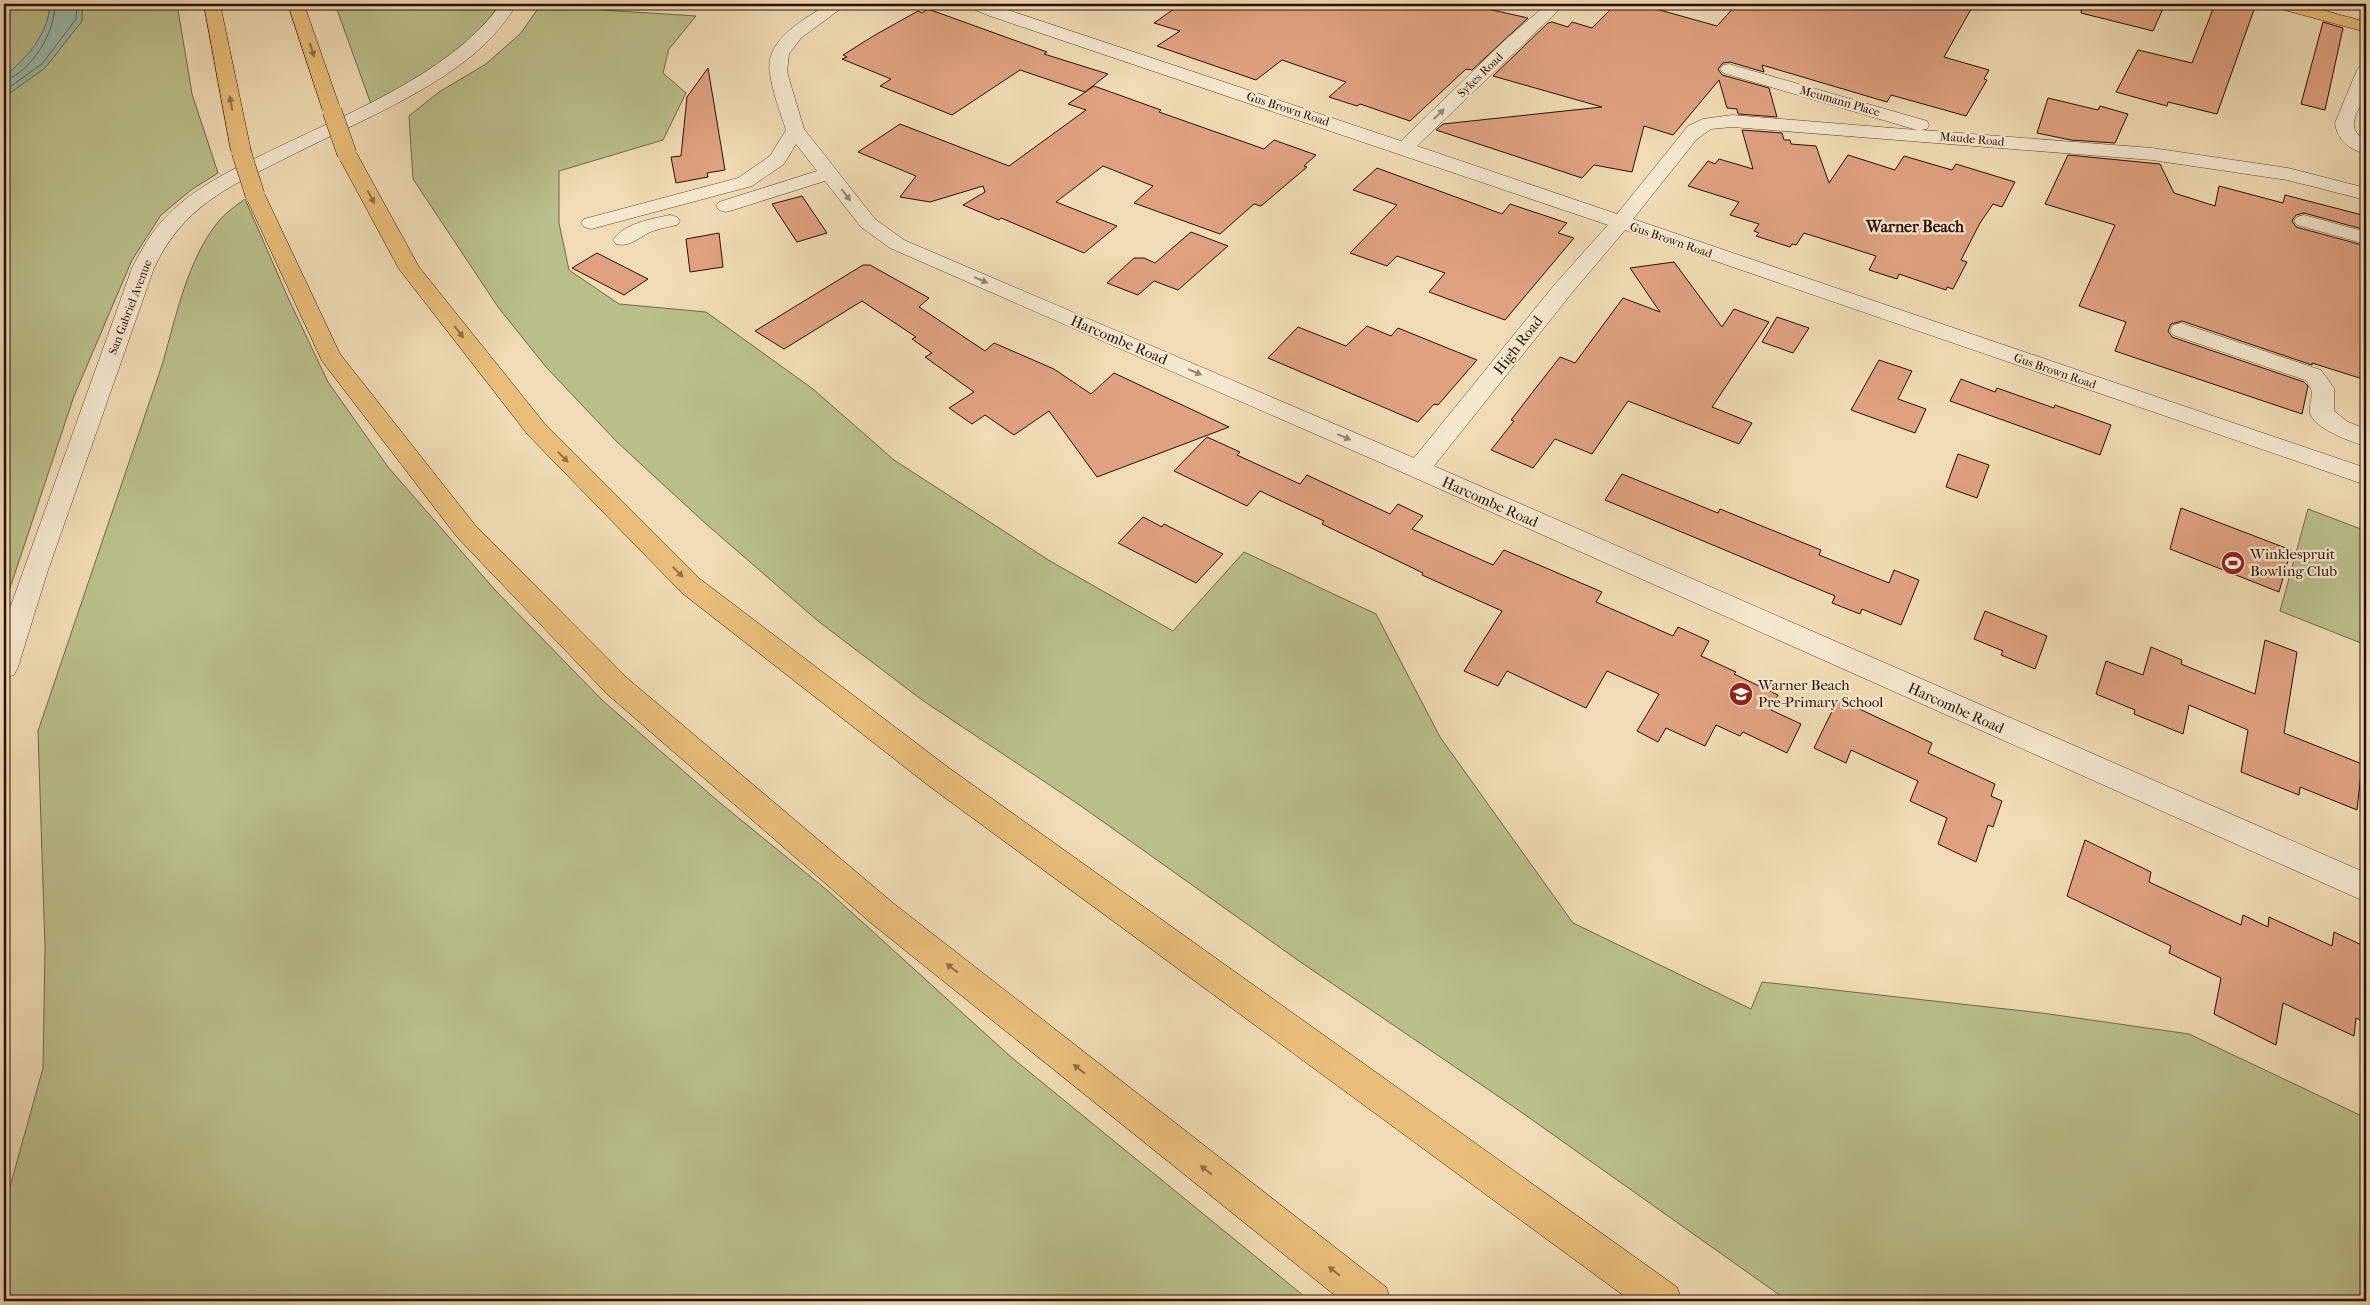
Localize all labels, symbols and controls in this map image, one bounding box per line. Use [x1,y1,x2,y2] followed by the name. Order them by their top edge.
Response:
[308,43,316,58] one-way arrow
[1454,50,1506,100] street label: Sykes Road
[1798,83,1882,119] street label: Meumann Place
[1245,89,1332,129] street label: Gus Brown Road
[227,95,235,111] one-way arrow
[1433,108,1445,120] one-way arrow
[1939,129,2005,149] street label: Maude Road
[841,188,852,201] one-way arrow
[366,190,375,204] one-way arrow
[1865,217,1965,236] district label: Warner Beach
[1628,219,1714,261] street label: Gus Brown Road
[105,257,155,356] street label: San Gabriel Avenue
[974,277,988,285] one-way arrow
[1068,311,1171,369] street label: Harcombe Road
[1490,312,1547,378] street label: High Road
[454,325,465,338] one-way arrow
[2012,350,2098,392] street label: Gus Brown Road
[1188,369,1202,377] one-way arrow
[1337,433,1351,441] one-way arrow
[557,451,569,463] one-way arrow
[1439,473,1542,532] street label: Harcombe Road
[2249,545,2337,580] place label: Winklespruit Bowling Club
[2220,550,2246,576] sports icon: Winklespruit Bowling Club
[672,566,684,578] one-way arrow
[1757,676,1883,711] place label: Warner Beach Pre-Primary School
[1905,679,2008,738] street label: Harcombe Road
[1728,681,1754,707] school or university icon: Warner Beach Pre-Primary School
[945,963,958,973] one-way arrow
[1072,1064,1086,1074] one-way arrow
[1199,1165,1213,1175] one-way arrow
[1327,1266,1340,1276] one-way arrow

